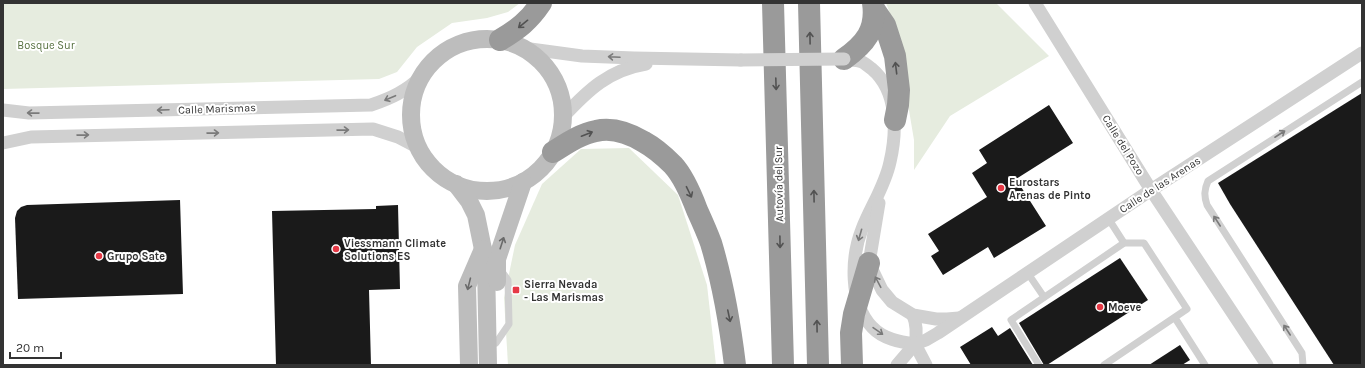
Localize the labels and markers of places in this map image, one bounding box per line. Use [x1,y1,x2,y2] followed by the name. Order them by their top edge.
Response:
[1009,176,1091,202] place label: Eurostars Arenas de Pinto
[996,183,1006,193] marker: Eurostars Arenas de Pinto
[344,237,446,263] place label: Viessmann Climate Solutions ES
[331,244,341,254] marker: Viessmann Climate Solutions ES
[107,250,165,263] place label: Grupo Sate
[94,251,104,261] marker: Grupo Sate
[524,278,604,304] place label: Sierra Nevada - Las Marismas
[511,285,521,295] marker: Sierra Nevada - Las Marismas
[1108,301,1141,314] place label: Moeve
[1095,302,1105,312] marker: Moeve

